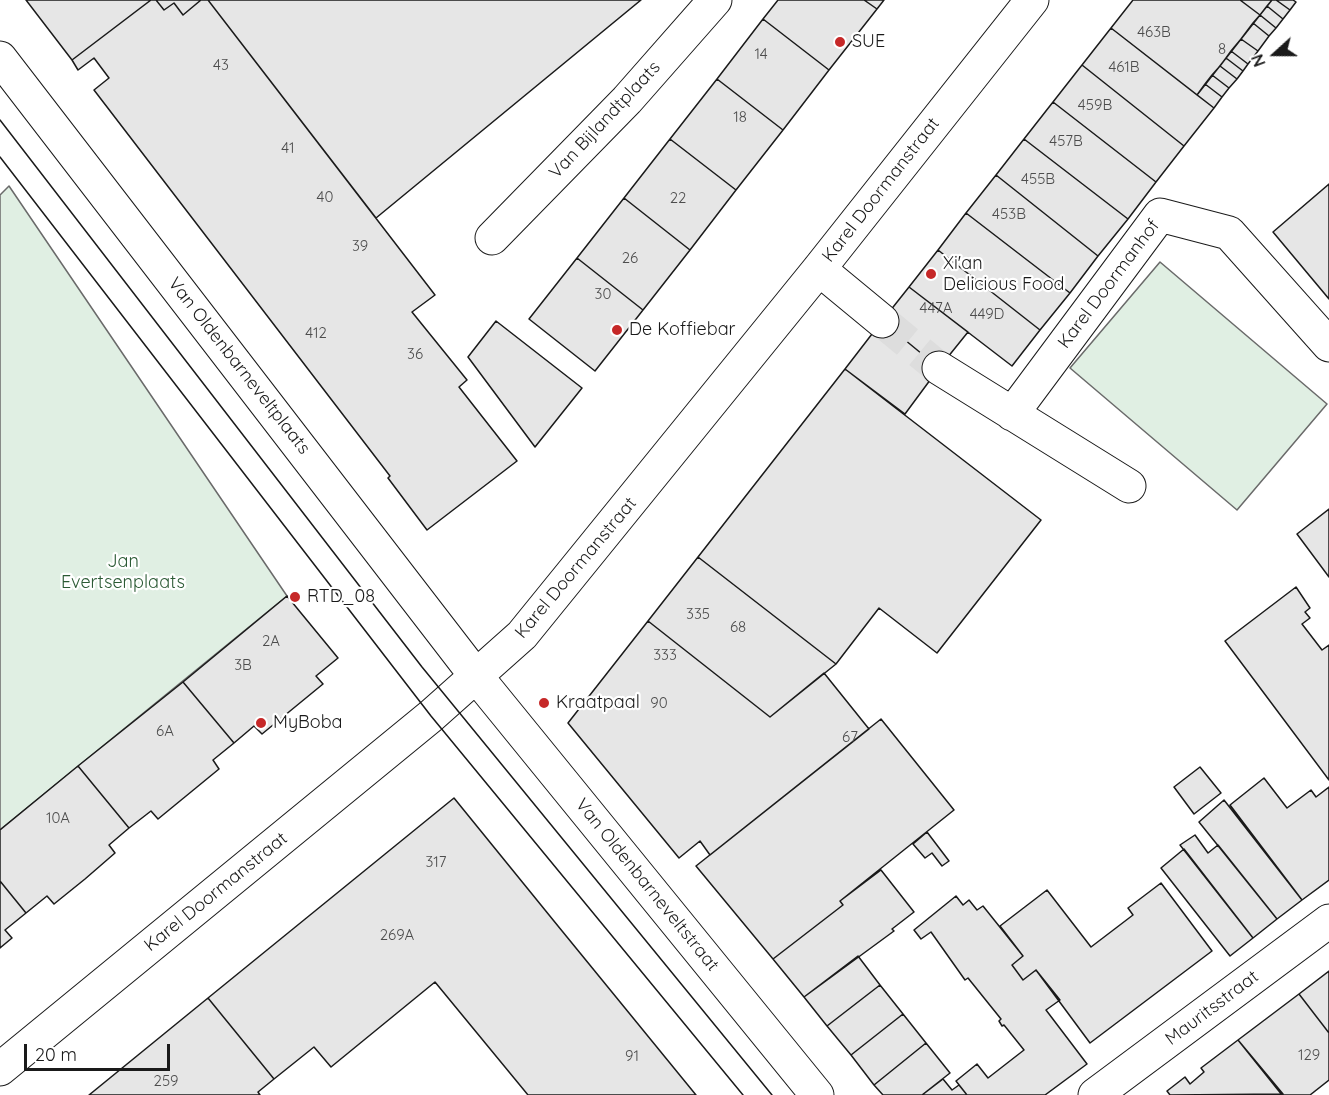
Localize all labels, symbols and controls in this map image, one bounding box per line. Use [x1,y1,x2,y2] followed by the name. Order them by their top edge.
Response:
[1137,23,1171,41] house number: 463B
[1245,24,1305,84] north arrow
[852,31,885,53] place label: SUE
[833,35,847,49] marker: SUE
[1218,40,1226,58] house number: 8
[754,45,768,63] house number: 14
[1247,51,1270,70] text: N
[213,56,229,74] house number: 43
[545,57,665,183] street label: Van Bijlandtplaats
[1108,58,1140,76] house number: 461B
[1078,96,1112,114] house number: 459B
[733,108,747,126] house number: 18
[818,113,944,267] street label: Karel Doormanstraat
[1049,132,1083,150] house number: 457B
[281,139,295,157] house number: 41
[1021,170,1055,188] house number: 455B
[317,188,333,206] house number: 40
[670,189,686,207] house number: 22
[992,205,1026,223] house number: 453B
[1053,215,1165,353] street label: Karel Doormanhof
[352,237,368,255] house number: 39
[622,249,638,267] house number: 26
[943,253,1064,296] place label: Xi'an Delicious Food
[924,267,938,281] marker: Xi'an Delicious Food
[163,273,315,459] street label: Van Oldenbarneveltplaats
[595,285,611,303] house number: 30
[920,299,952,317] house number: 447A
[970,305,1004,323] house number: 449D
[629,319,736,341] place label: De Koffiebar
[610,323,624,337] marker: De Koffiebar
[305,324,327,342] house number: 412
[407,345,423,363] house number: 36
[511,493,641,643] street label: Karel Doormanstraat
[61,551,185,594] park label: Jan Evertsenplaats
[307,586,375,608] place label: RTD_08
[288,590,302,604] marker: RTD_08
[686,605,710,623] house number: 335
[730,618,746,636] house number: 68
[262,632,280,650] house number: 2A
[653,646,677,664] house number: 333
[234,656,252,674] house number: 3B
[556,692,640,714] place label: Kraatpaal
[650,694,668,712] house number: 90
[537,696,551,710] marker: Kraatpaal
[273,712,342,734] place label: MyBoba
[254,716,268,730] marker: MyBoba
[156,722,174,740] house number: 6A
[842,728,858,746] house number: 67
[571,794,723,976] street label: Van Oldenbarneveltstraat
[46,809,70,827] house number: 10A
[140,828,292,956] street label: Karel Doormanstraat
[425,853,447,871] house number: 317
[380,926,414,944] house number: 269A
[1161,966,1263,1050] street label: Mauritsstraat
[27,1032,172,1070] scale bar
[35,1043,77,1066] text: 20 m
[1298,1046,1320,1064] house number: 129
[625,1047,639,1065] house number: 91
[154,1072,178,1090] house number: 259

